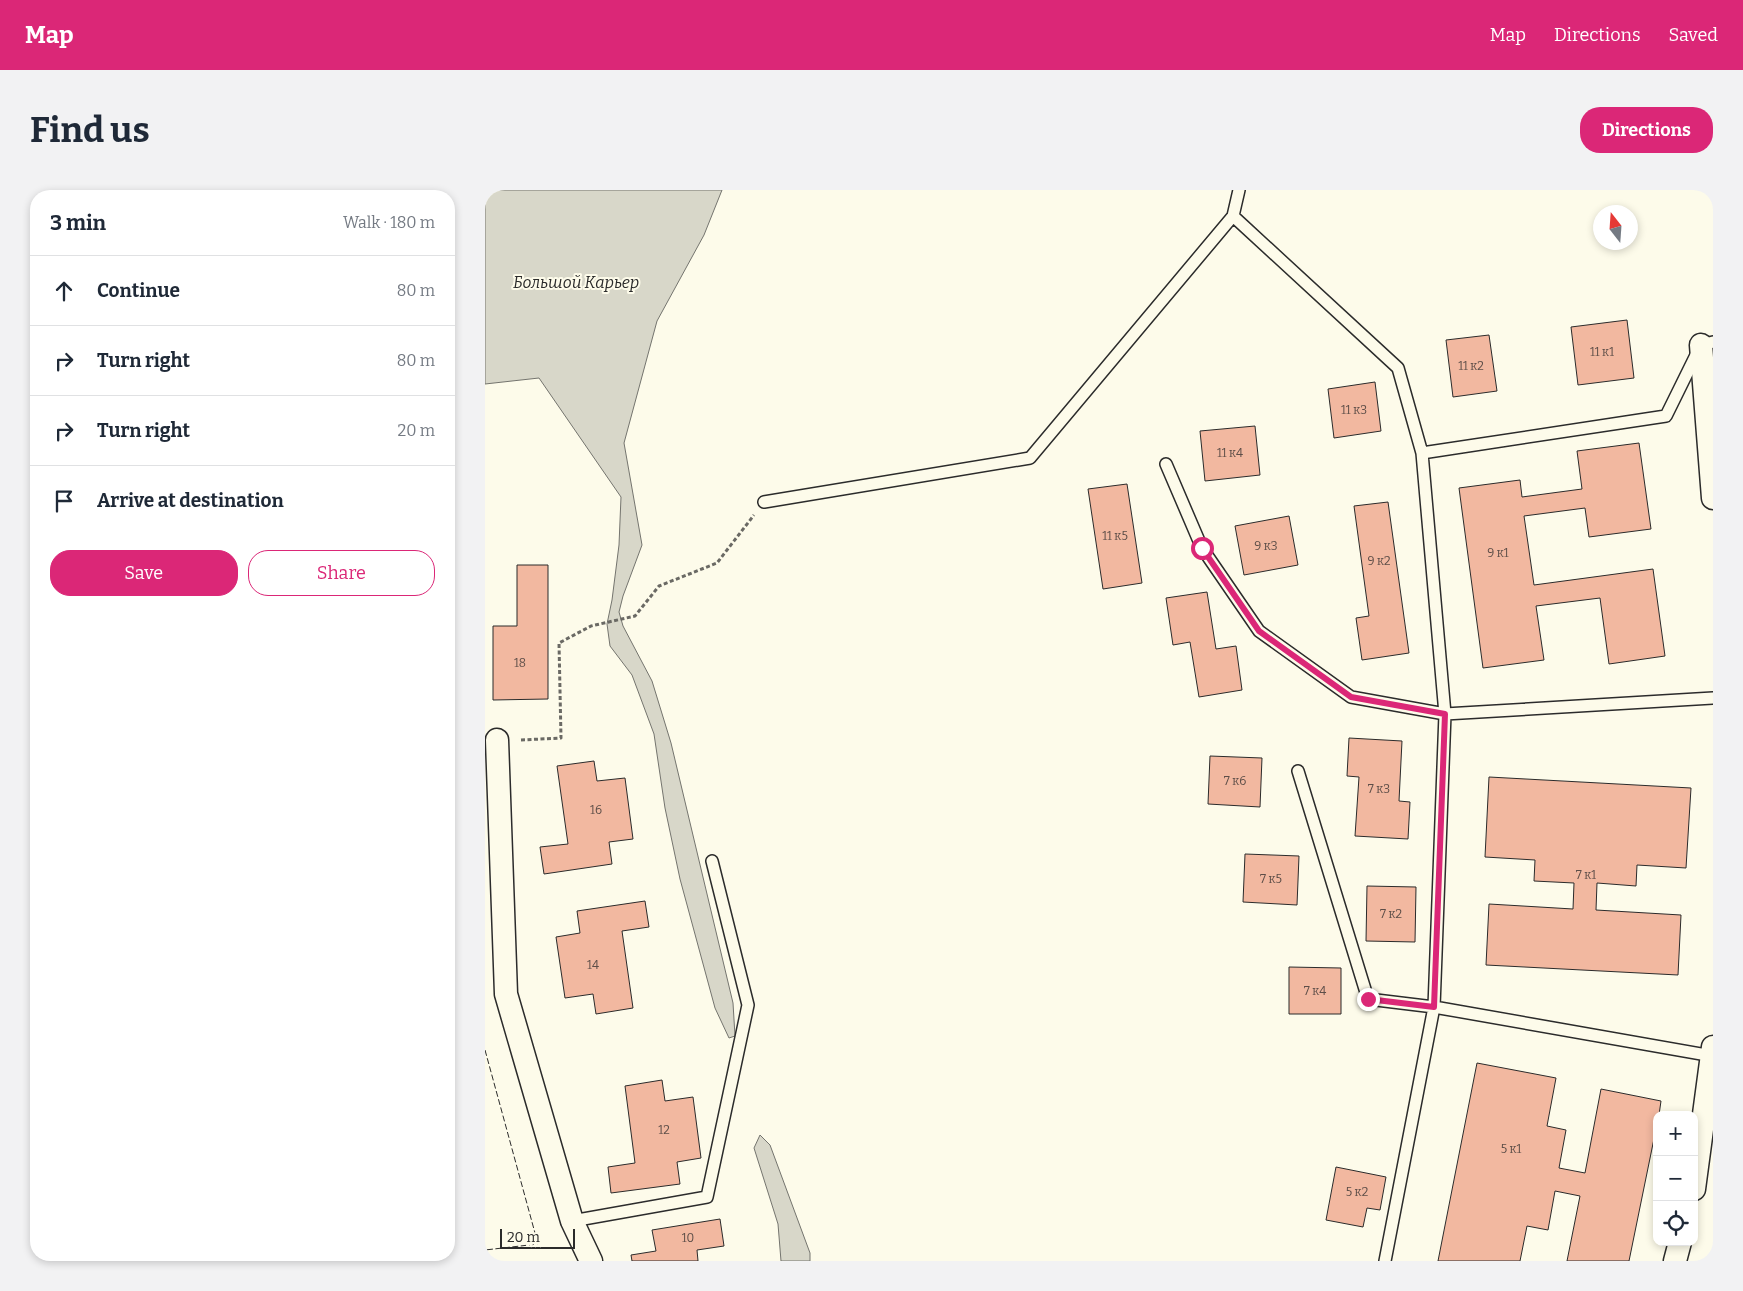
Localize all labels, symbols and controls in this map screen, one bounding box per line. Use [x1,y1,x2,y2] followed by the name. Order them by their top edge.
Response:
[25,21,74,49] text: Map
[1490,24,1526,46] text: Map
[1554,24,1641,46] text: Directions
[1669,24,1718,46] text: Saved
[1580,107,1713,153] button: Directions
[30,109,150,151] text: Find us
[1593,205,1638,250] north arrow
[50,210,106,236] text: 3 min
[343,213,435,232] text: Walk · 180 m
[513,273,639,292] water label: Большой Карьер
[50,277,78,305] icon: ahead
[97,279,180,302] text: Continue
[397,281,435,300] text: 80 m
[1590,345,1614,359] house number: 11 к1
[50,347,78,375] icon: right
[97,349,190,372] text: Turn right
[397,351,435,370] text: 80 m
[1458,359,1484,373] house number: 11 к2
[1341,403,1367,417] house number: 11 к3
[50,417,78,445] icon: right
[97,419,190,442] text: Turn right
[398,421,435,440] text: 20 m
[1217,446,1243,460] house number: 11 к4
[50,487,78,515] icon: arrive
[97,489,284,512] text: Arrive at destination
[1102,529,1128,543] house number: 11 к5
[1191,537,1214,560] route start
[1254,539,1278,553] house number: 9 к3
[1487,546,1509,560] house number: 9 к1
[50,550,238,596] button: Save
[248,550,435,596] button: Share
[1367,554,1391,568] house number: 9 к2
[514,656,526,670] house number: 18
[1224,774,1246,788] house number: 7 к6
[1368,782,1390,796] house number: 7 к3
[590,803,602,817] house number: 16
[1576,868,1596,882] house number: 7 к1
[1260,872,1282,886] house number: 7 к5
[1380,907,1402,921] house number: 7 к2
[587,958,599,972] house number: 14
[1304,984,1326,998] house number: 7 к4
[1357,988,1380,1011] route end
[1653,1111,1698,1246] map controls
[1653,1111,1698,1156] button: +
[658,1123,670,1137] house number: 12
[1501,1142,1521,1156] house number: 5 к1
[1653,1156,1698,1201] button: −
[1346,1185,1368,1199] house number: 5 к2
[1653,1201,1698,1246] button: locate
[500,1226,575,1249] scale bar
[507,1229,540,1246] text: 20 m
[682,1231,694,1245] house number: 10

